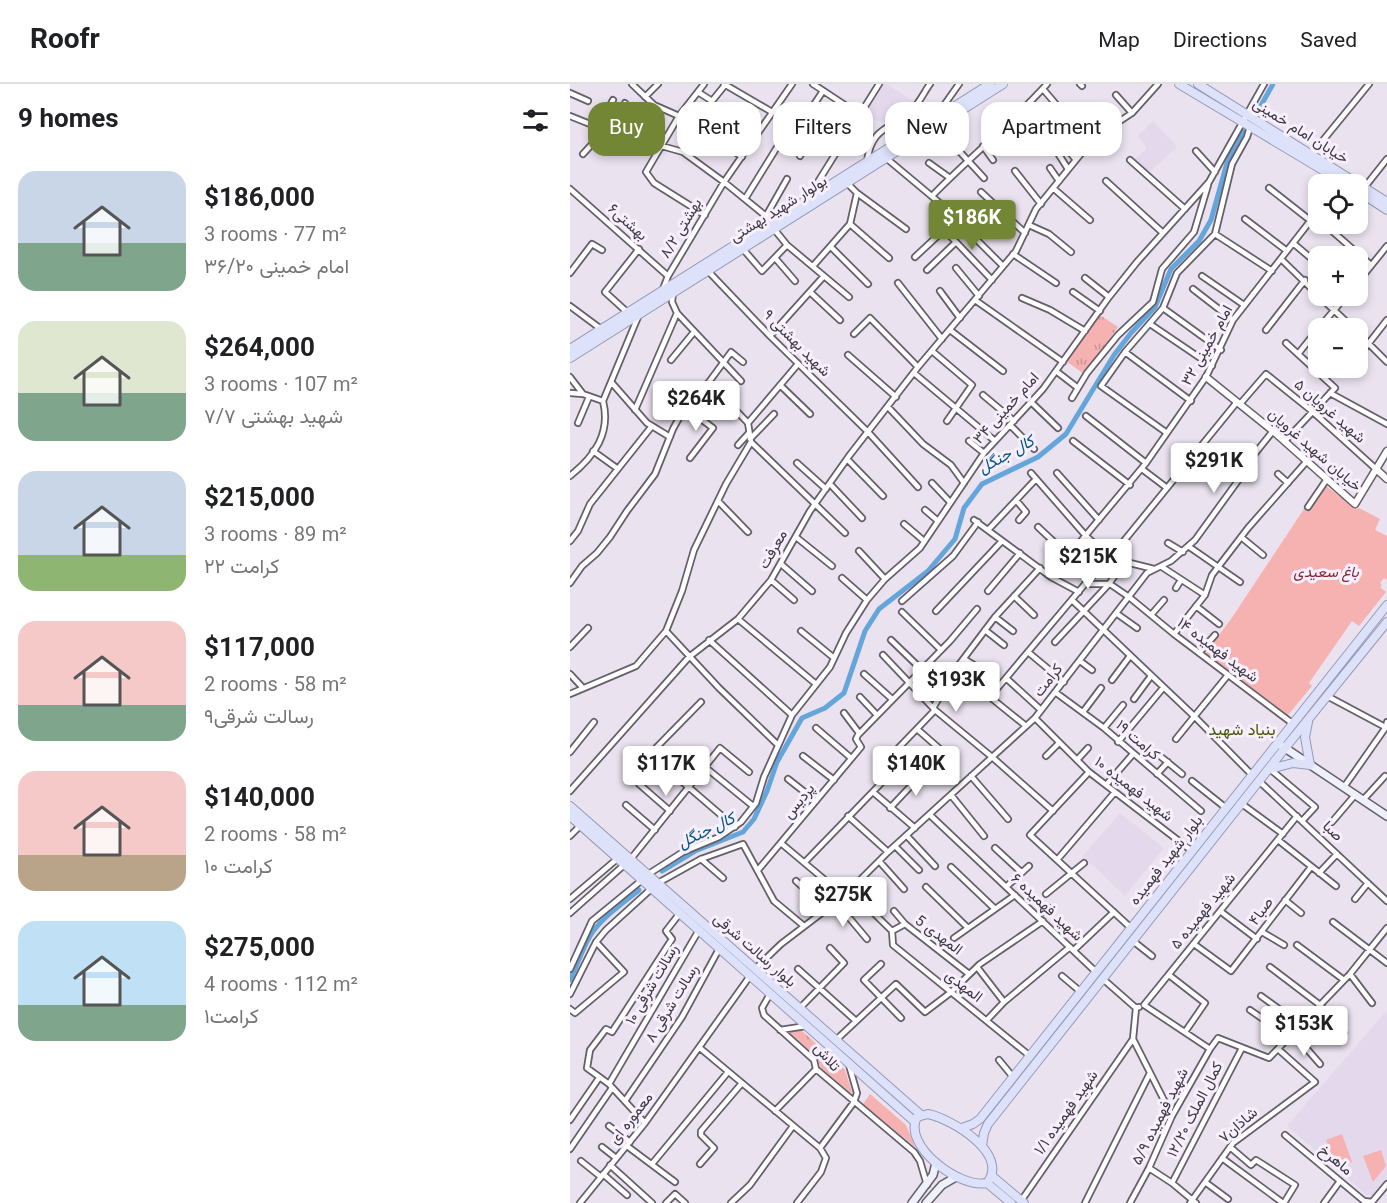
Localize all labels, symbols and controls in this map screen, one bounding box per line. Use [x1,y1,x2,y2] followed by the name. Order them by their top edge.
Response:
[30,19,100,63] text: Roofr
[1098,25,1140,58] text: Map
[1173,25,1267,58] text: Directions
[1300,25,1357,58] text: Saved
[1248,93,1352,171] street label: خیابان امام خمینی
[18,100,119,141] text: 9 homes
[588,102,665,156] chip: Buy
[677,102,761,156] chip: Rent
[773,102,873,156] chip: Filters
[885,102,969,156] chip: New
[981,102,1122,156] chip: Apartment
[519,104,552,137] icon: filters
[726,171,832,249] street label: بولوار شهید بهشتی
[1308,174,1368,378] map controls
[1308,174,1368,234] button: locate
[204,179,315,220] text: $186,000
[66,195,138,267] icon: home
[655,195,709,263] street label: بهشتی ۸/۲
[602,199,652,247] street label: بهشتی۶
[930,200,1014,251] pin: $186K
[943,203,1001,235] text: $186K
[204,220,347,252] text: 3 rooms · 77 m²
[1308,246,1368,306] button: +
[204,252,349,284] text: امام خمینی ۳۶/۲۰
[1176,302,1240,390] street label: امام خمینی ۳۲
[757,305,835,383] street label: شهید بهشتی ۹
[1308,318,1368,378] button: −
[204,329,315,370] text: $264,000
[66,345,138,417] icon: home
[968,368,1046,450] street label: امام خمینی ۳۴
[204,370,358,402] text: 3 rooms · 107 m²
[1288,374,1370,450] street label: شهید غرویان ۵
[654,381,738,432] pin: $264K
[667,384,725,416] text: $264K
[204,402,343,434] text: شهید بهشتی ۷/۷
[1262,404,1366,498] street label: خیابان شهید غرویان
[974,429,1042,482] water label: کال جنگل
[1172,443,1256,494] pin: $291K
[1185,446,1243,478] text: $291K
[204,479,315,520] text: $215,000
[66,495,138,567] icon: home
[204,520,347,552] text: 3 rooms · 89 m²
[754,526,794,574] street label: معرفت
[1046,539,1130,590] pin: $215K
[1059,542,1117,574] text: $215K
[204,552,279,584] text: کرامت ۲۲
[1293,562,1359,585] park label: باغ سعیدی
[1171,613,1263,689] street label: شهید فهمیده ۱۴
[204,629,315,670] text: $117,000
[66,645,138,717] icon: home
[1029,659,1070,703] street label: کرامت
[914,662,998,713] pin: $193K
[927,665,985,697] text: $193K
[204,670,347,702] text: 2 rooms · 58 m²
[204,702,314,734] text: رسالت شرقی۹
[1110,715,1165,767] street label: کرامت ۱۹
[1209,719,1275,744] district label: بنیاد شهید
[624,746,708,797] pin: $117K
[874,746,958,797] pin: $140K
[637,749,695,781] text: $117K
[887,749,945,781] text: $140K
[1089,752,1178,828] street label: شهید فهمیده ۱۰
[204,779,315,820] text: $140,000
[778,779,822,825] street label: پردیس
[66,795,138,867] icon: home
[674,806,742,857] water label: کال جنگل
[1125,811,1209,911] street label: بلوار شهید فهمیده
[1316,816,1348,848] street label: صبا
[204,820,347,852] text: 2 rooms · 58 m²
[204,852,273,884] text: کرامت ۱۰
[1005,868,1087,948] street label: شهید فهمیده ۶
[1166,869,1242,955] street label: شهید فهمیده ۵
[801,877,885,928] pin: $275K
[814,880,872,912] text: $275K
[1244,893,1280,931] street label: صبا۴
[707,908,801,994] street label: بلوار رسالت شرقی
[909,910,967,962] street label: المهدی 5
[204,929,315,970] text: $275,000
[621,940,685,1030] street label: رسالت شرقی ۱۰
[66,945,138,1017] icon: home
[640,960,706,1048] street label: رسالت شرقی ۸
[939,965,987,1009] street label: المهدی
[204,970,358,1002] text: 4 rooms · 112 m²
[204,1002,259,1034] text: کرامت۱
[1262,1006,1346,1057] pin: $153K
[1275,1009,1333,1041] text: $153K
[807,1038,845,1078] street label: تلاش
[1162,1058,1230,1162] street label: کمال الملک ۱۲/۲۰
[1127,1064,1195,1170] street label: شهید فهمیده ۵/۹
[1029,1066,1105,1160] street label: شهید فهمیده ۱/۱
[604,1088,660,1150] street label: معموره ای
[1214,1102,1264,1150] street label: شاذان۷
[1313,1140,1357,1182] street label: ماهرخ

